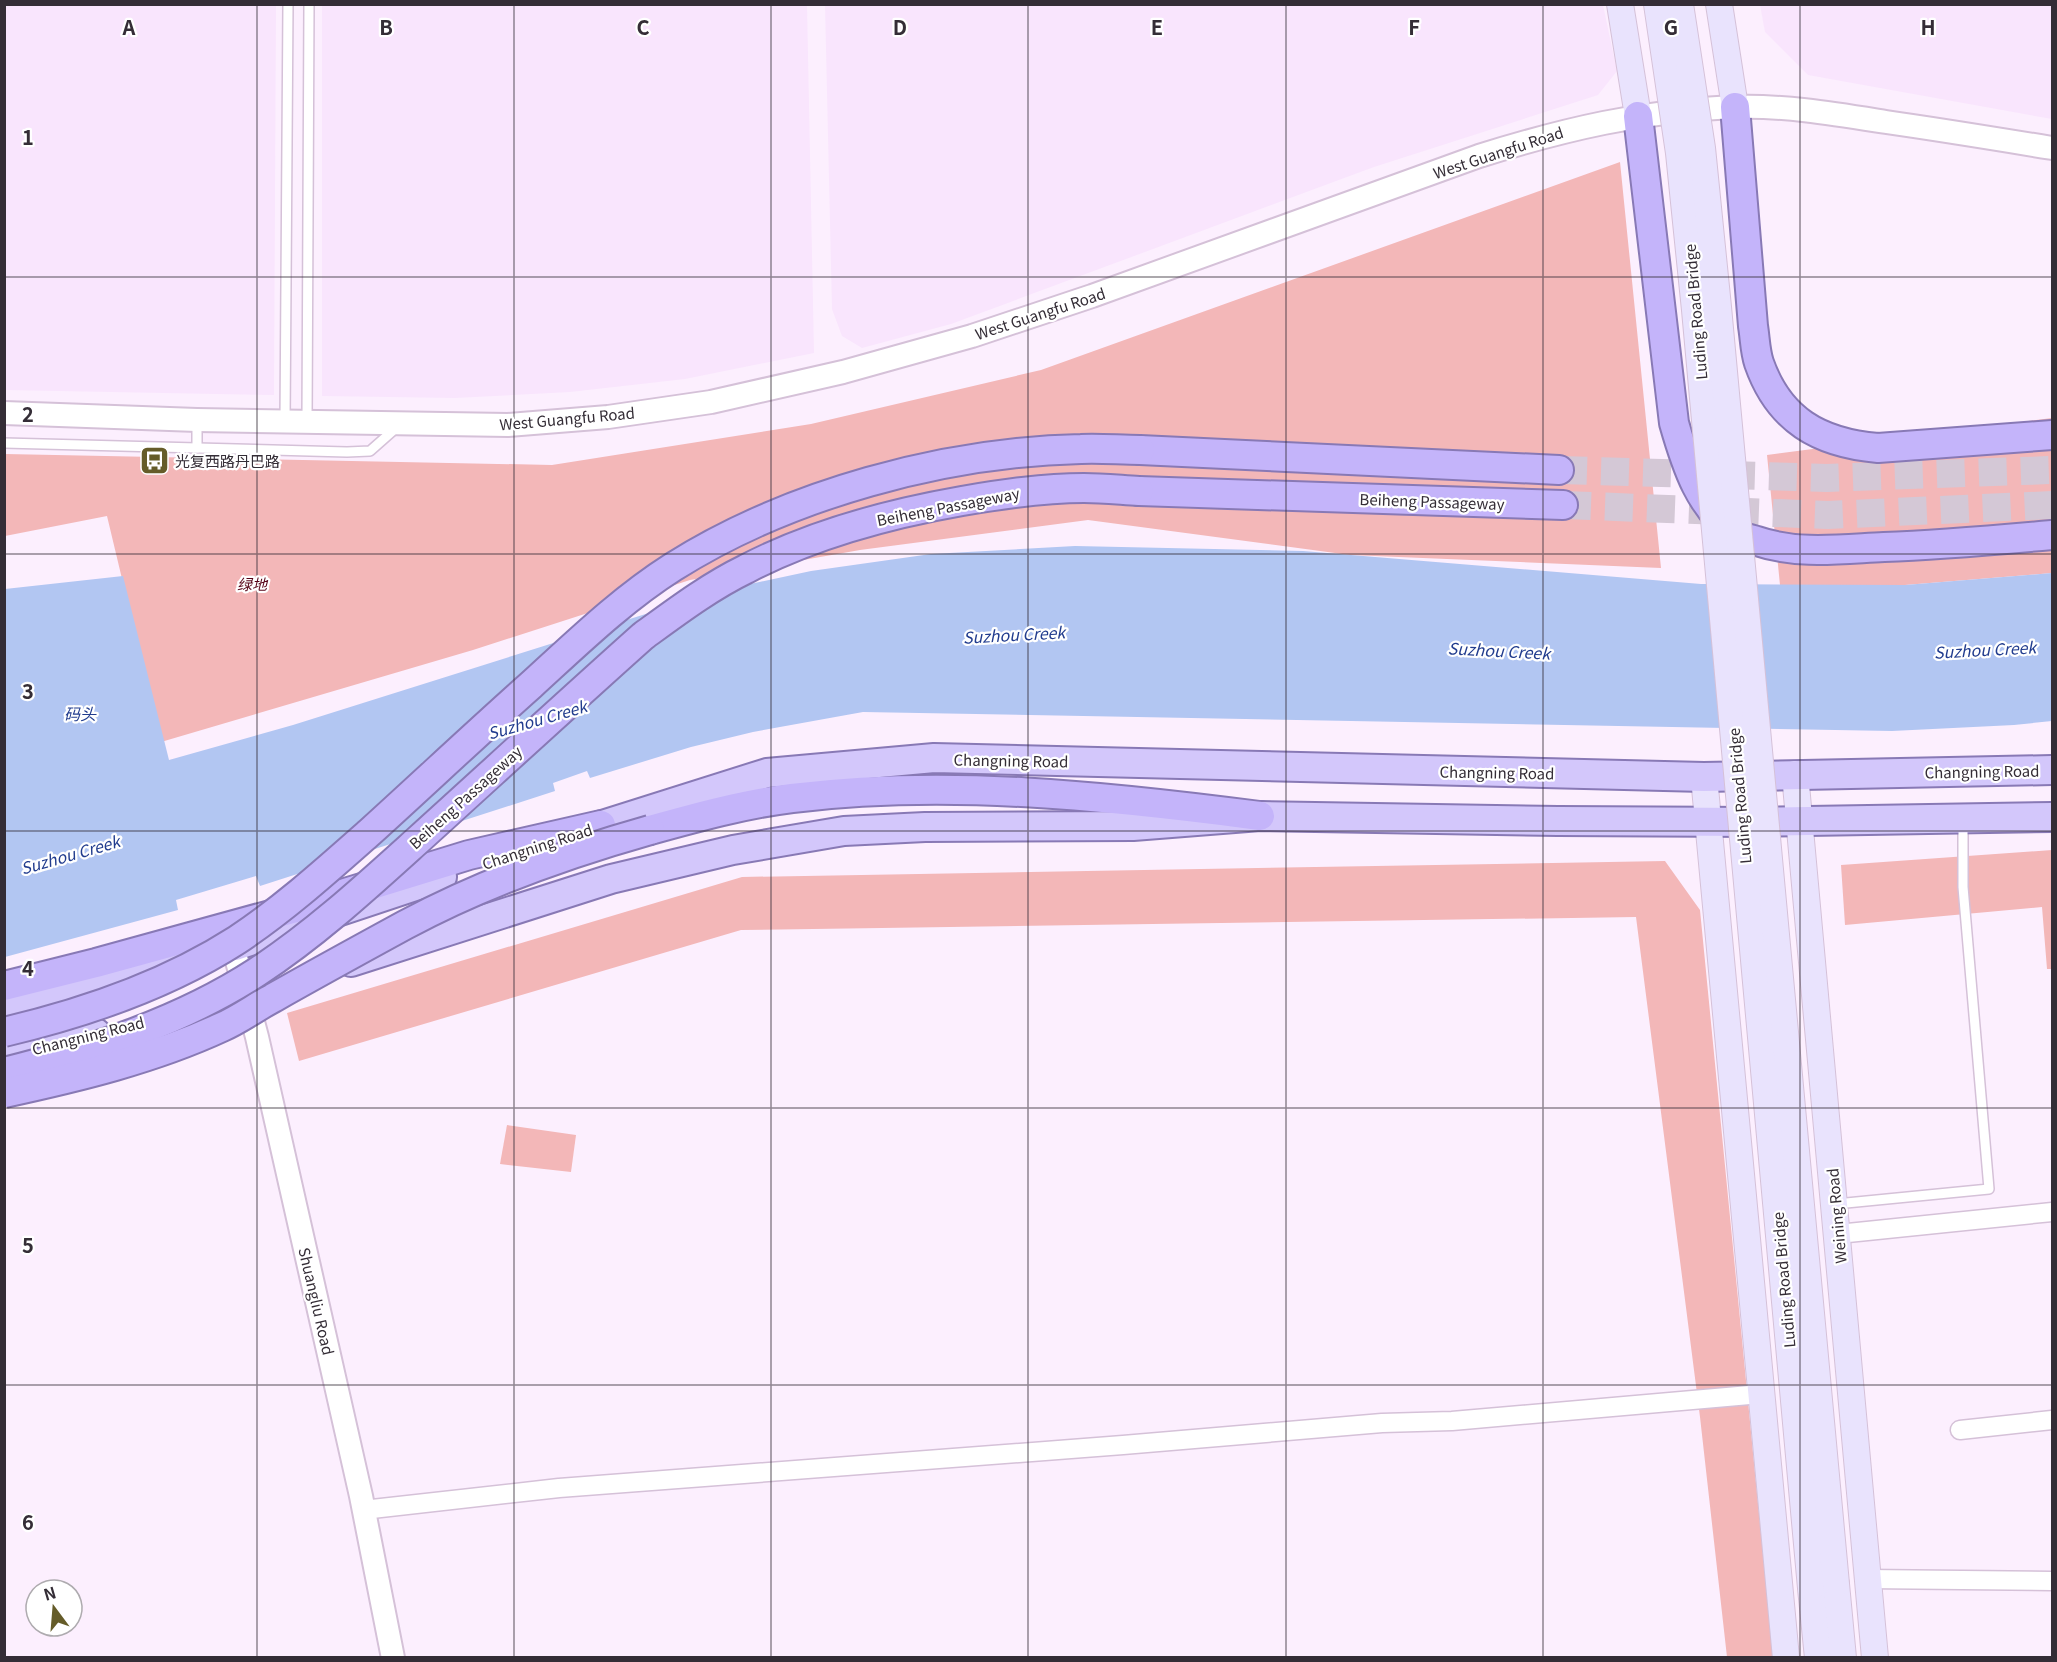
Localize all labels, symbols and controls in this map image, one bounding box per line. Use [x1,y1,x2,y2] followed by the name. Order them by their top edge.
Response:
[122,12,136,41] text: A
[379,12,393,41] text: B
[636,12,650,41] text: C
[893,12,907,41] text: D
[1151,12,1163,41] text: E
[1408,12,1420,41] text: F
[1664,12,1678,41] text: G
[1920,12,1936,41] text: H
[1430,121,1566,183] street label: West Guangfu Road
[22,122,34,151] text: 1
[1679,243,1711,381] street label: Luding Road Bridge
[972,282,1108,344] street label: West Guangfu Road
[22,399,34,428] text: 2
[498,402,636,434] street label: West Guangfu Road
[138,444,170,476] bus stop icon: 光复西路丹巴路
[175,450,280,471] place label: 光复西路丹巴路
[875,482,1021,530] street label: Beiheng Passageway
[1359,488,1505,514] street label: Beiheng Passageway
[237,573,269,594] park label: 绿地
[962,619,1068,649] water label: Suzhou Creek
[1933,634,2039,664] water label: Suzhou Creek
[1447,635,1553,665] water label: Suzhou Creek
[22,676,34,705] text: 3
[485,693,592,745] water label: Suzhou Creek
[64,701,97,725] water label: 码头
[1723,727,1755,865] street label: Luding Road Bridge
[404,741,526,853] street label: Beiheng Passageway
[953,748,1069,772] street label: Changning Road
[1924,759,2040,783] street label: Changning Road
[1439,760,1555,784] street label: Changning Road
[479,818,595,874] street label: Changning Road
[18,828,125,880] water label: Suzhou Creek
[22,953,34,982] text: 4
[30,1011,146,1059] street label: Changning Road
[1821,1167,1851,1265] street label: Weining Road
[1767,1211,1799,1349] street label: Luding Road Bridge
[22,1230,34,1259] text: 5
[294,1245,340,1357] street label: Shuangliu Road
[22,1507,34,1536] text: 6
[24,1578,84,1638] north arrow
[41,1579,59,1606] text: N

